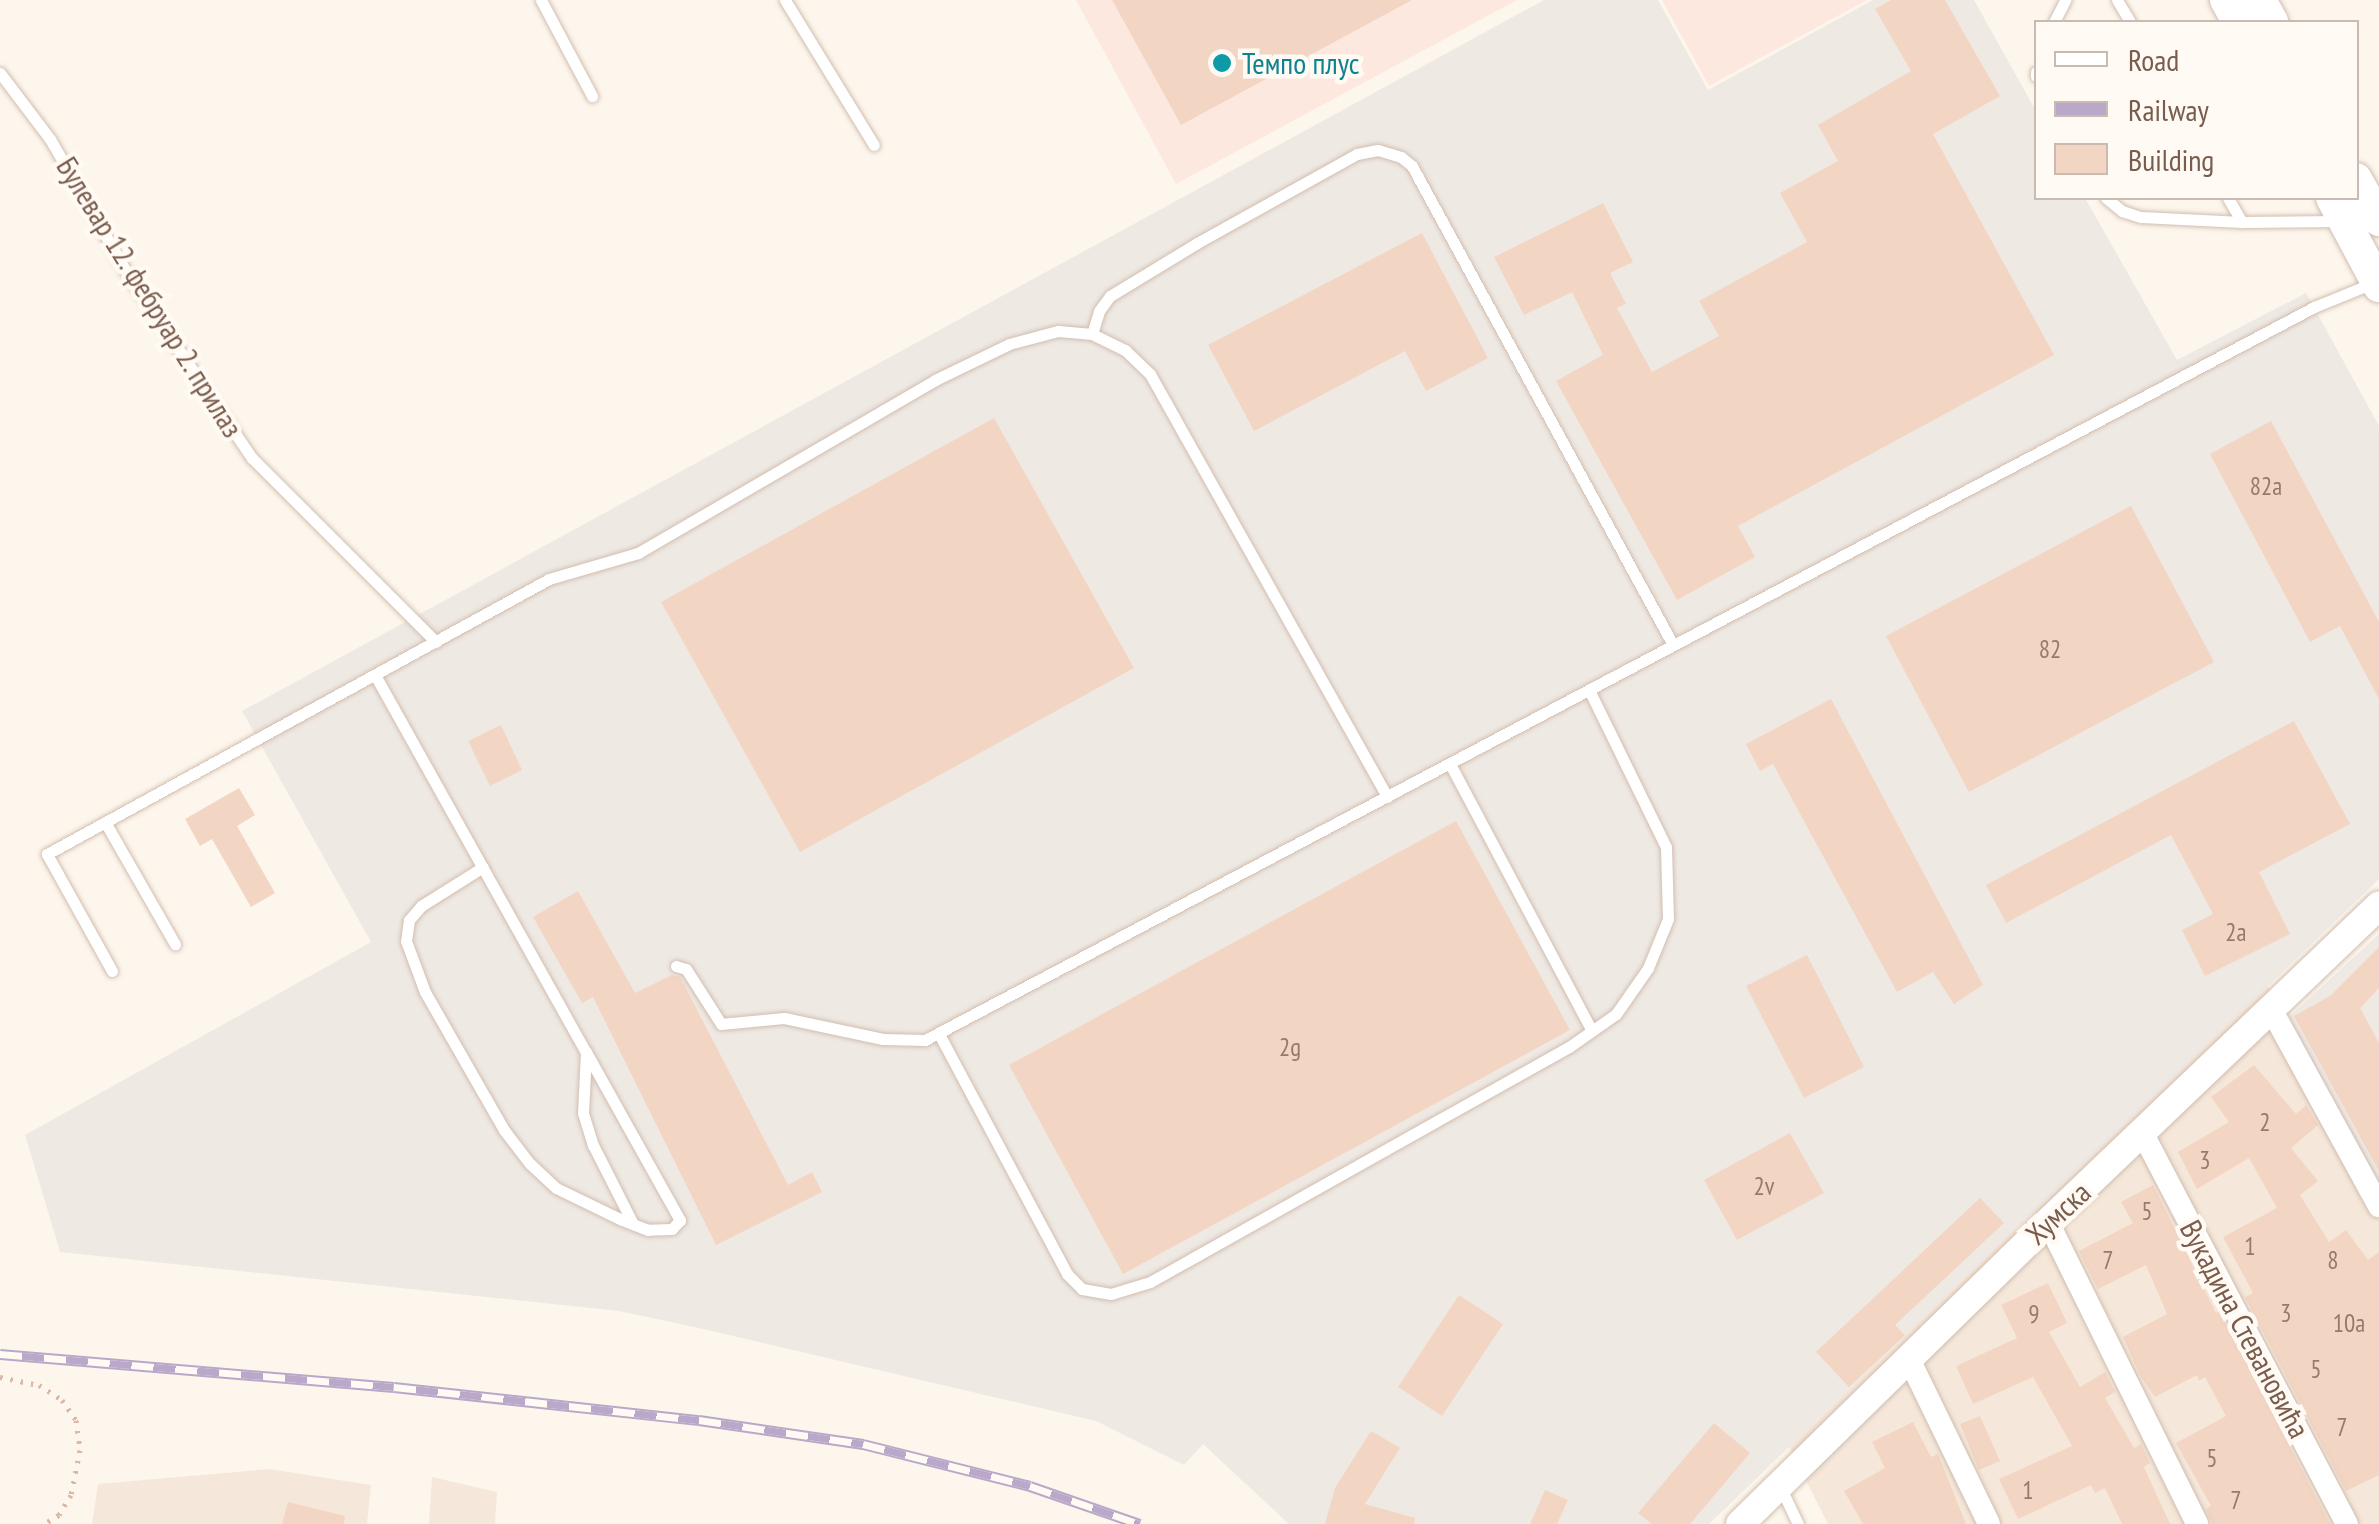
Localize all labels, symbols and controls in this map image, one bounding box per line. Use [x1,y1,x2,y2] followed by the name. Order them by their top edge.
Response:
[2034,20,2359,200] legend
[2128,40,2179,79] text: Road
[1242,45,1360,81] place label: Темпо плус
[1211,52,1233,74] marker: Темпо плус
[2128,90,2209,129] text: Railway
[2128,140,2214,179] text: Building
[48,149,252,445] street label: Булевар 12. фебруар 2. прилаз
[2250,471,2282,501] house number: 82a
[2039,634,2061,664] house number: 82
[2225,917,2247,947] house number: 2a
[1279,1032,1301,1062] house number: 2g
[2259,1107,2271,1137] house number: 2
[2199,1145,2211,1175] house number: 3
[1754,1171,1774,1201] house number: 2v
[2018,1174,2098,1252] street label: Хумска
[2141,1196,2153,1226] house number: 5
[2172,1214,2318,1444] street label: Вукадина Стевановића
[2244,1231,2256,1261] house number: 1
[2102,1245,2114,1275] house number: 7
[2327,1245,2339,1275] house number: 8
[2280,1298,2292,1328] house number: 3
[2028,1299,2040,1329] house number: 9
[2333,1308,2365,1338] house number: 10a
[2310,1354,2322,1384] house number: 5
[2336,1412,2348,1442] house number: 7
[2206,1443,2218,1473] house number: 5
[2022,1475,2034,1505] house number: 1
[2230,1485,2242,1515] house number: 7

